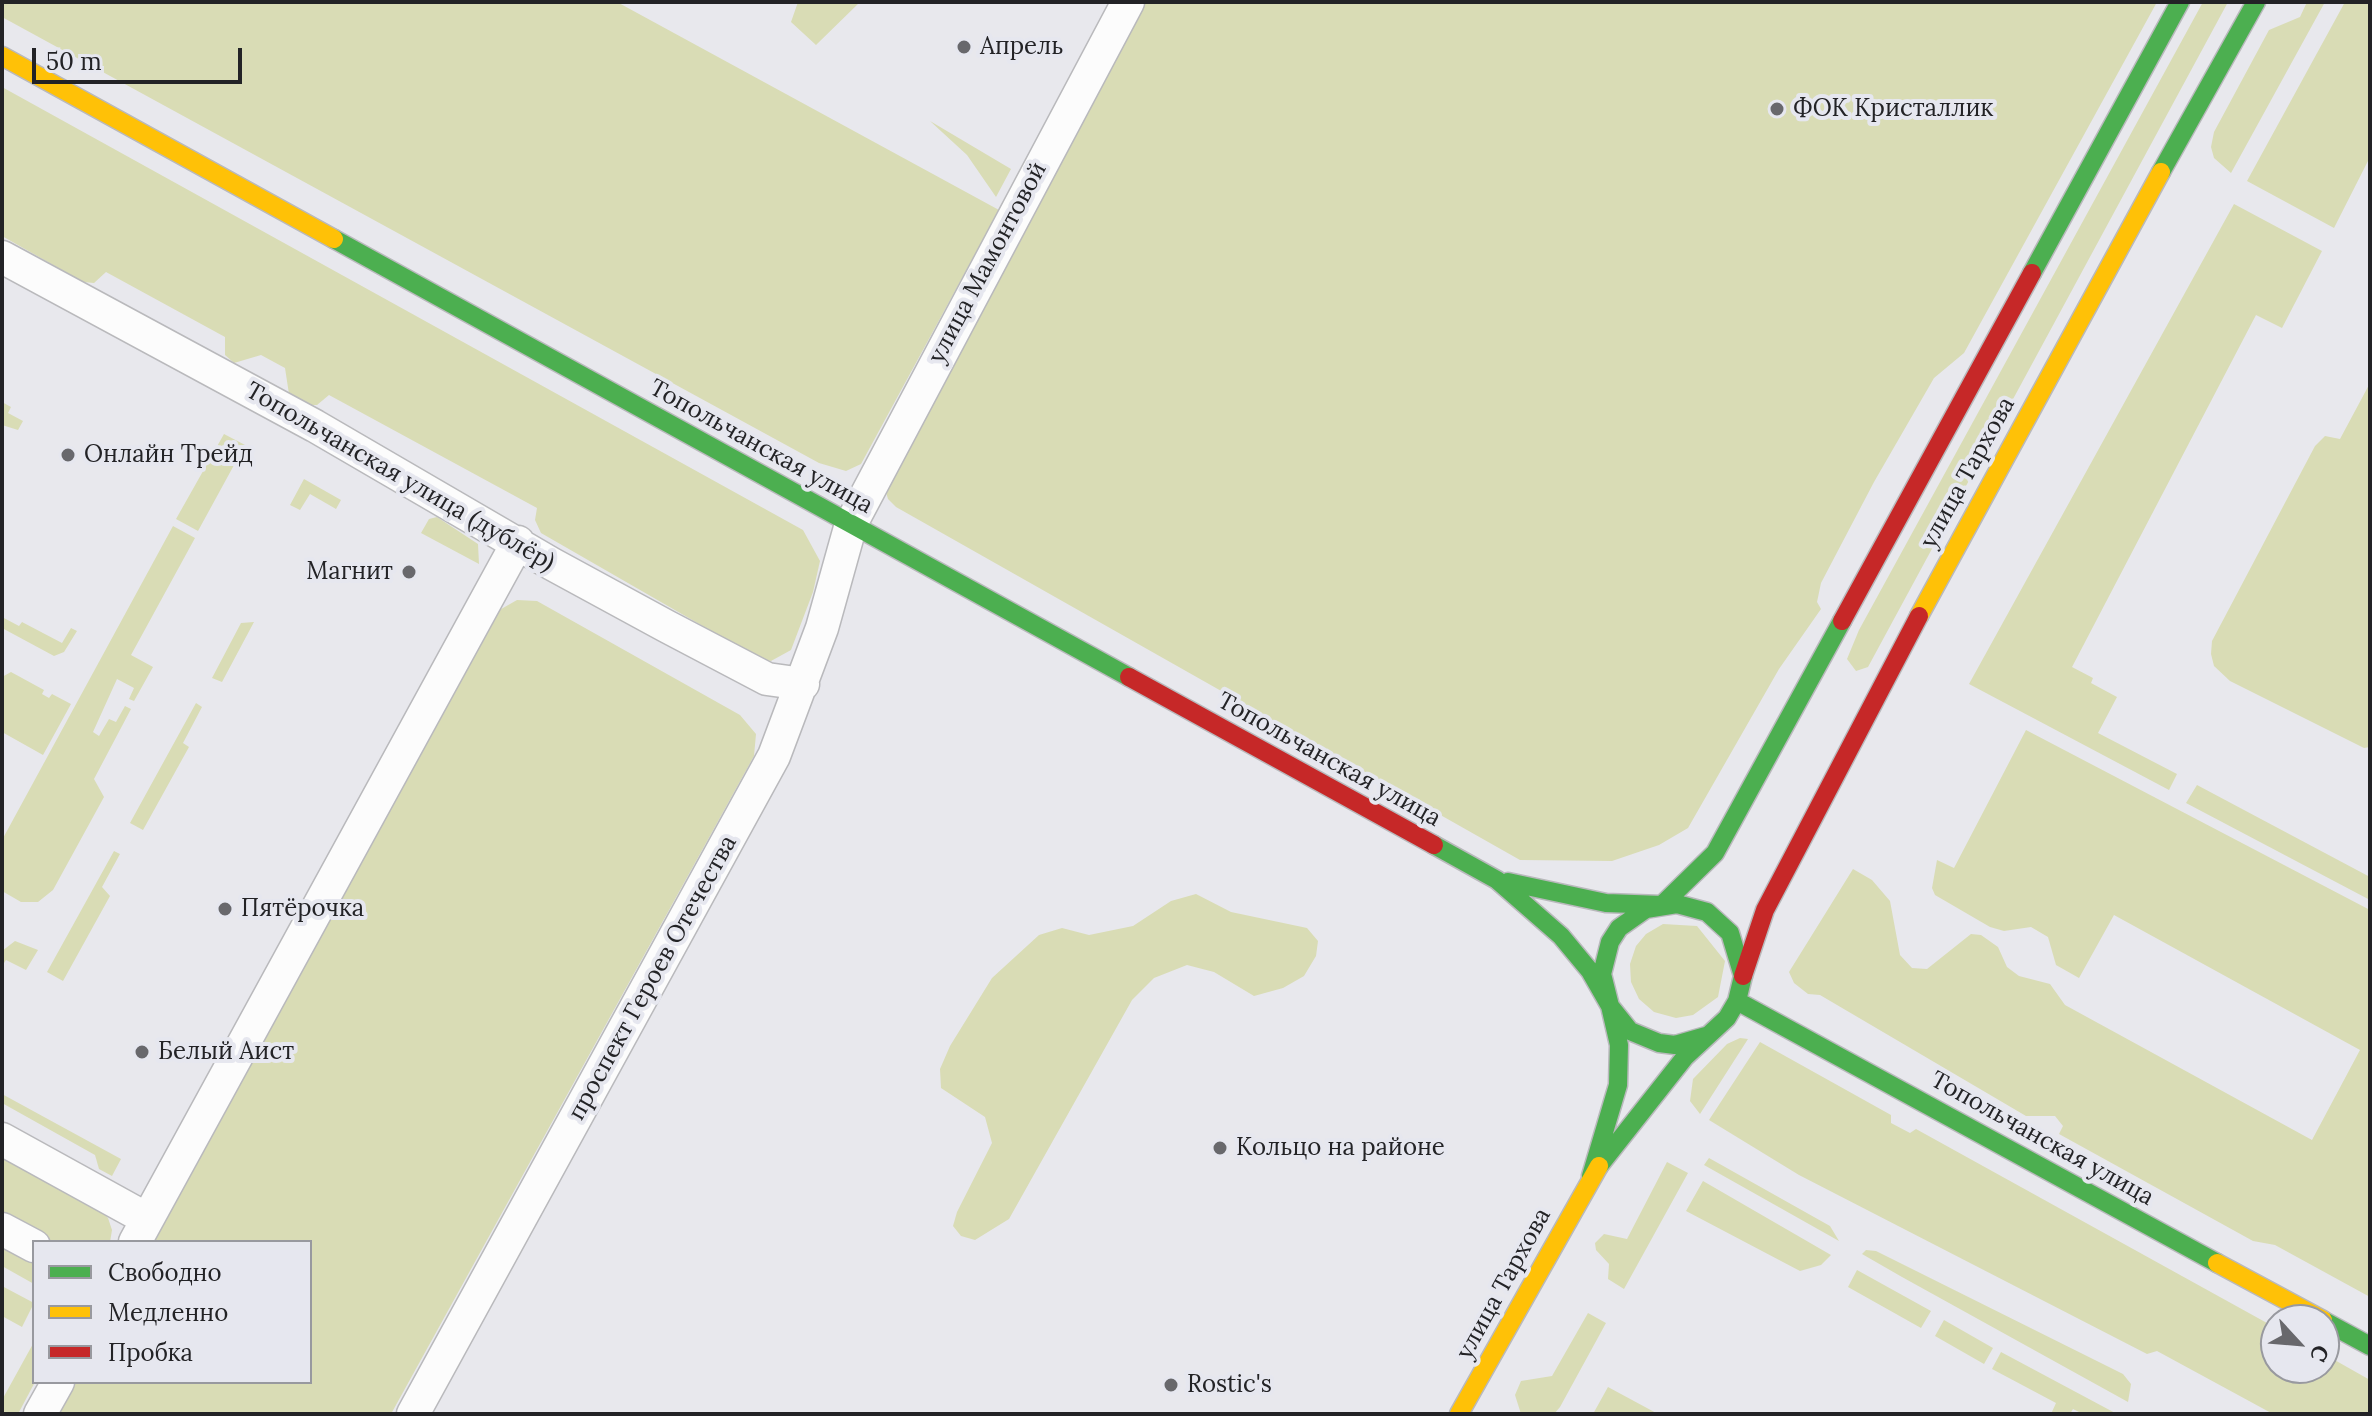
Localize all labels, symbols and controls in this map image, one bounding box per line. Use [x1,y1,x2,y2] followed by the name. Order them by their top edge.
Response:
[36,32,246,82] scale bar
[980,33,1063,61] place label: Апрель
[955,38,973,56] marker: Апрель
[46,46,102,77] text: 50 m
[1793,95,1993,123] place label: ФОК Кристаллик
[1768,100,1786,118] marker: ФОК Кристаллик
[923,157,1053,369] street label: улица Мамонтовой
[644,374,878,520] street label: Топольчанская улица
[240,377,560,577] street label: Топольчанская улица (дублёр)
[1915,392,2021,554] street label: улица Тархова
[84,441,253,469] place label: Онлайн Трейд
[59,446,77,464] marker: Онлайн Трейд
[306,558,393,586] place label: Магнит
[400,563,418,581] marker: Магнит
[1212,687,1446,833] street label: Топольчанская улица
[563,831,743,1125] street label: проспект Героев Отечества
[241,895,364,923] place label: Пятёрочка
[216,900,234,918] marker: Пятёрочка
[158,1038,294,1066] place label: Белый Аист
[133,1043,151,1061] marker: Белый Аист
[1925,1066,2159,1212] street label: Топольчанская улица
[1236,1134,1445,1162] place label: Кольцо на районе
[1211,1139,1229,1157] marker: Кольцо на районе
[1451,1203,1557,1365] street label: улица Тархова
[32,1240,312,1384] legend
[108,1257,222,1288] text: Свободно
[108,1297,228,1328] text: Медленно
[2260,1304,2340,1384] north arrow
[108,1337,193,1368] text: Пробка
[2304,1341,2336,1367] text: С
[1187,1371,1272,1399] place label: Rostic's
[1162,1376,1180,1394] marker: Rostic's

